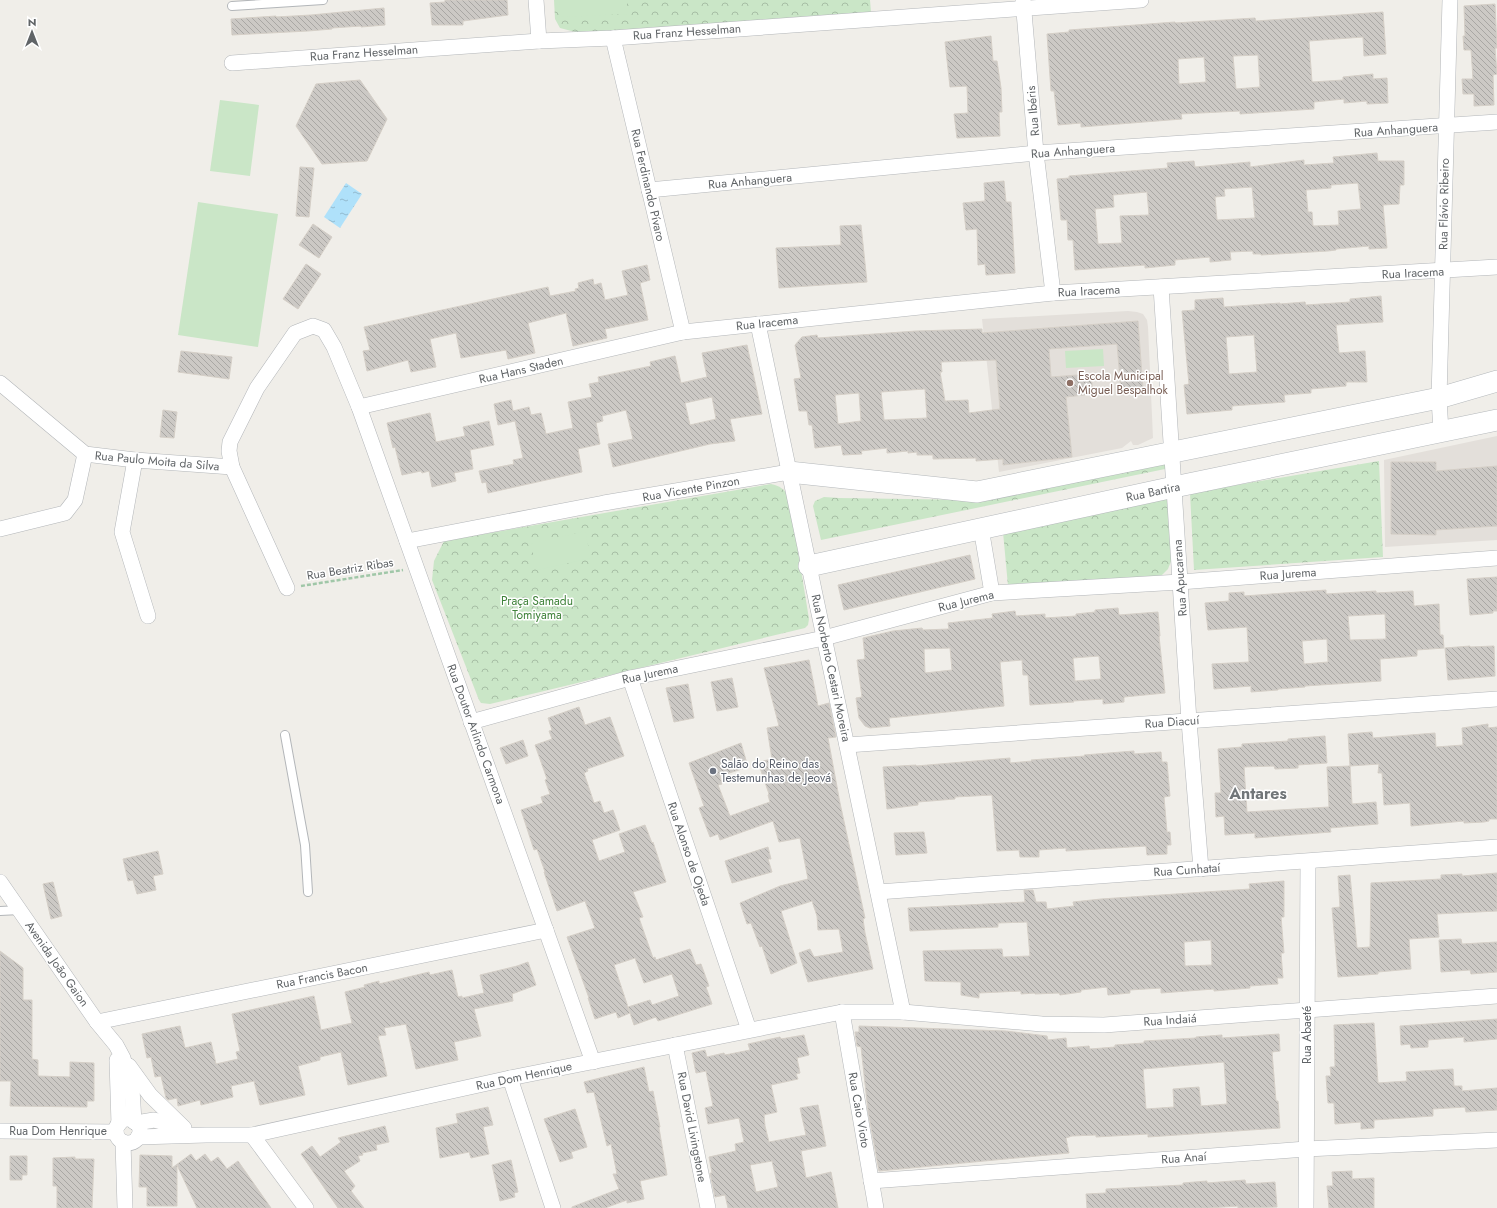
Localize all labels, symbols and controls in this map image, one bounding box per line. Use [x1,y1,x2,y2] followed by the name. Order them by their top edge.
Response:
[12,12,52,52] north arrow
[28,14,36,30] text: N
[632,19,742,45] street label: Rua Franz Hesselman
[309,40,419,66] street label: Rua Franz Hesselman
[1022,85,1044,137] street label: Rua Ibéris
[1353,118,1439,142] street label: Rua Anhanguera
[626,127,670,243] street label: Rua Ferdinando Pívaro
[1030,139,1116,163] street label: Rua Anhanguera
[1434,157,1454,250] street label: Rua Flávio Ribeiro
[707,168,793,194] street label: Rua Anhanguera
[1381,262,1445,284] street label: Rua Iracema
[1057,280,1121,302] street label: Rua Iracema
[735,311,799,335] street label: Rua Iracema
[477,352,565,388] street label: Rua Hans Staden
[1078,367,1168,399] place label: Escola Municipal Miguel Bespalhok
[1065,378,1075,388] marker: Escola Municipal Miguel Bespalhok
[94,447,220,475] street label: Rua Paulo Moita da Silva
[641,472,741,506] street label: Rua Vicente Pinzon
[1124,477,1182,507] street label: Rua Bartira
[1168,539,1192,617] street label: Rua Apucarana
[305,553,395,585] street label: Rua Beatriz Ribas
[1259,563,1317,585] street label: Rua Jurema
[936,585,996,617] street label: Rua Jurema
[501,592,573,624] park label: Praça Samadu Tomiyama
[807,592,856,744] street label: Rua Norberto Cestari Moreira
[620,659,680,689] street label: Rua Jurema
[442,661,510,807] street label: Rua Doutor Arlindo Carmona
[1144,711,1201,733] street label: Rua Diacuí
[721,755,831,787] place label: Salão do Reino das Testemunhas de Jeová
[708,766,718,776] marker: Salão do Reino das Testemunhas de Jeová
[1228,782,1287,805] district label: Antares
[663,800,715,909] street label: Rua Alonso de Ojeda
[1153,859,1222,881] street label: Rua Cunhataí
[21,918,93,1010] street label: Avenida João Gaion
[275,958,369,994] street label: Rua Francis Bacon
[1298,1006,1316,1064] street label: Rua Abaeté
[1143,1009,1197,1031] street label: Rua Indaiá
[474,1057,574,1095] street label: Rua Dom Henrique
[672,1070,712,1184] street label: Rua David Livingstone
[843,1071,875,1150] street label: Rua Caio Vioto
[9,1122,107,1140] street label: Rua Dom Henrique
[1161,1147,1208,1169] street label: Rua Anaí

